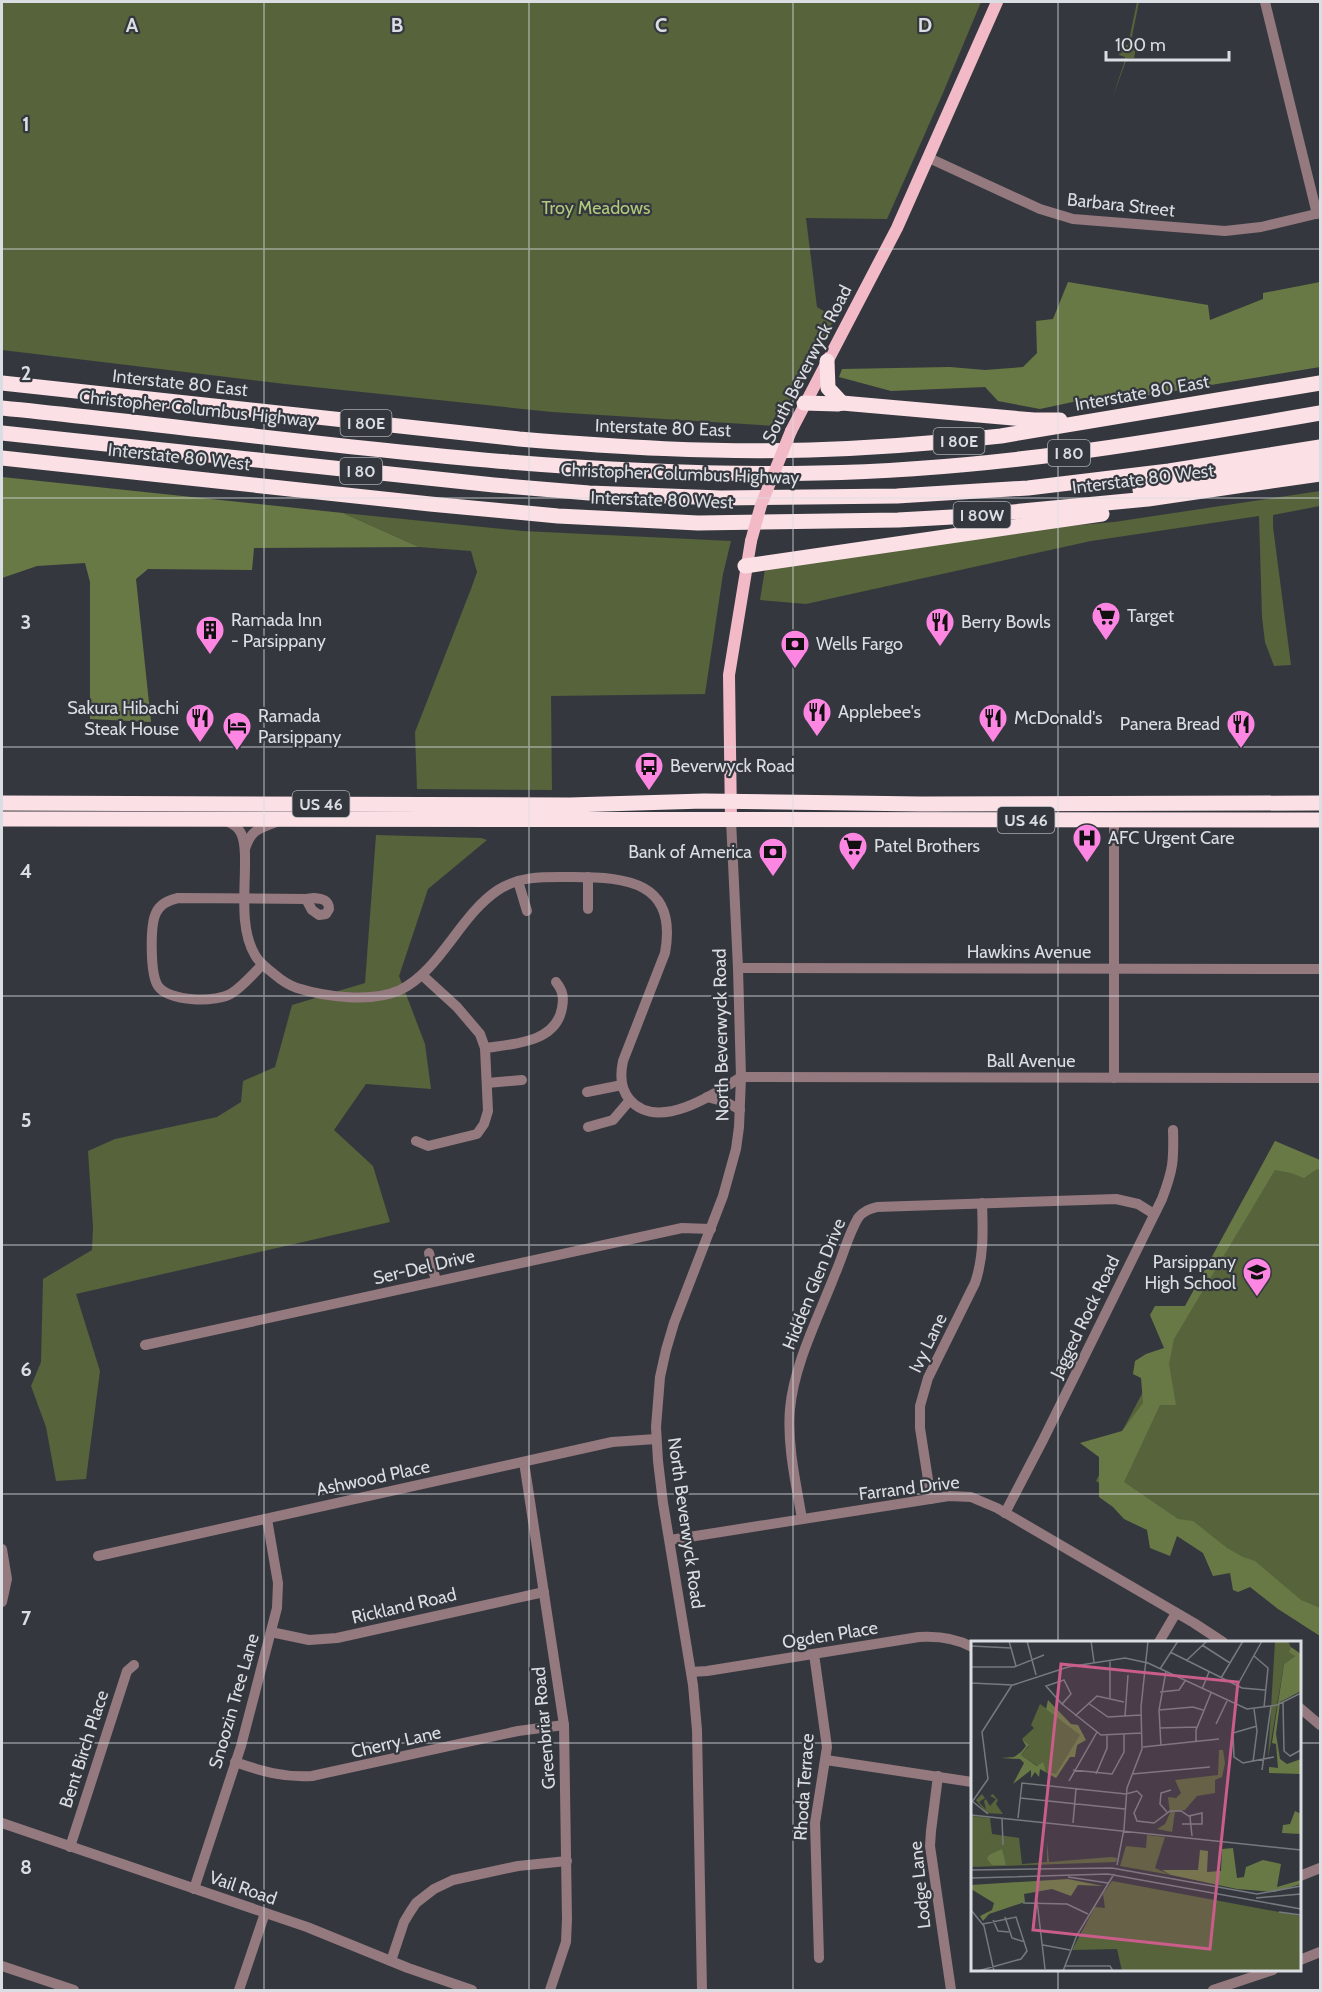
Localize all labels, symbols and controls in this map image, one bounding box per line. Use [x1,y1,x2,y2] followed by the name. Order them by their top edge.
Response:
[126,13,139,37] text: A
[391,13,403,37] text: B
[655,13,667,37] text: C
[918,13,932,37] text: D
[1106,24,1229,62] scale bar
[1115,34,1166,56] text: 100 m
[22,112,30,136] text: 1
[1066,188,1176,222] street label: Barbara Street
[542,197,650,219] park label: Troy Meadows
[758,281,856,447] street label: South Beverwyck Road
[21,361,31,385] text: 2
[111,365,249,401] street label: Interstate 80 East
[1073,370,1211,416] street label: Interstate 80 East
[78,386,318,432] street label: Christopher Columbus Highway
[340,410,392,436] road number: I 80E
[595,415,731,441] street label: Interstate 80 East
[934,428,984,454] road number: I 80E
[107,439,251,475] street label: Interstate 80 West
[1048,440,1090,466] road number: I 80
[340,458,382,484] road number: I 80
[560,459,800,489] street label: Christopher Columbus Highway
[1071,459,1215,499] street label: Interstate 80 West
[590,487,734,513] street label: Interstate 80 West
[954,502,1010,528] road number: I 80W
[1090,600,1122,642] supermarket icon: Target
[1127,605,1174,627] place label: Target
[924,606,956,648] restaurant icon: Berry Bowls
[231,609,326,652] place label: Ramada Inn - Parsippany
[21,610,31,634] text: 3
[961,611,1051,633] place label: Berry Bowls
[194,614,226,656] building icon: Ramada Inn - Parsippany
[779,628,811,670] bank icon: Wells Fargo
[816,633,903,655] place label: Wells Fargo
[801,696,833,738] restaurant icon: Applebee's
[67,697,179,740] place label: Sakura Hibachi Steak House
[838,701,921,723] place label: Applebee's
[184,702,216,744] restaurant icon: Sakura Hibachi Steak House
[977,702,1009,744] restaurant icon: McDonald's
[258,705,341,748] place label: Ramada Parsippany
[1014,707,1102,729] place label: McDonald's
[1225,708,1257,750] restaurant icon: Panera Bread
[221,710,253,752] hotel icon: Ramada Parsippany
[1120,713,1220,735] place label: Panera Bread
[633,750,665,792] bus stop icon: Beverwyck Road
[670,755,795,777] place label: Beverwyck Road
[292,791,350,817] road number: US 46
[998,807,1054,833] road number: US 46
[1071,822,1103,864] hospital icon: AFC Urgent Care
[1108,827,1234,849] place label: AFC Urgent Care
[837,830,869,872] supermarket icon: Patel Brothers
[874,835,980,857] place label: Patel Brothers
[757,836,789,878] bank icon: Bank of America
[628,841,752,863] place label: Bank of America
[20,859,32,883] text: 4
[967,941,1091,963] street label: Hawkins Avenue
[708,948,734,1122] street label: North Beverwyck Road
[986,1050,1076,1072] street label: Ball Avenue
[21,1108,31,1132] text: 5
[778,1215,850,1353] street label: Hidden Glen Drive
[371,1245,477,1289] street label: Ser-Del Drive
[1144,1251,1237,1294] place label: Parsippany High School
[1045,1252,1124,1383] street label: Jagged Rock Road
[1241,1256,1273,1298] school or university icon: Parsippany High School
[904,1310,952,1376] street label: Ivy Lane
[20,1357,32,1381] text: 6
[663,1436,709,1610] street label: North Beverwyck Road
[314,1455,432,1501] street label: Ashwood Place
[857,1471,961,1505] street label: Farrand Drive
[349,1583,459,1629] street label: Rickland Road
[21,1606,32,1630] text: 7
[781,1617,879,1653] street label: Ogden Place
[204,1631,264,1771] street label: Snoozin Tree Lane
[971,1641,1301,1971] inset map
[528,1666,560,1790] street label: Greenbriar Road
[55,1687,113,1811] street label: Bent Birch Place
[349,1721,443,1763] street label: Cherry Lane
[789,1733,819,1841] street label: Rhoda Terrace
[904,1840,936,1930] street label: Lodge Lane
[20,1855,32,1879] text: 8
[206,1866,280,1910] street label: Vail Road

